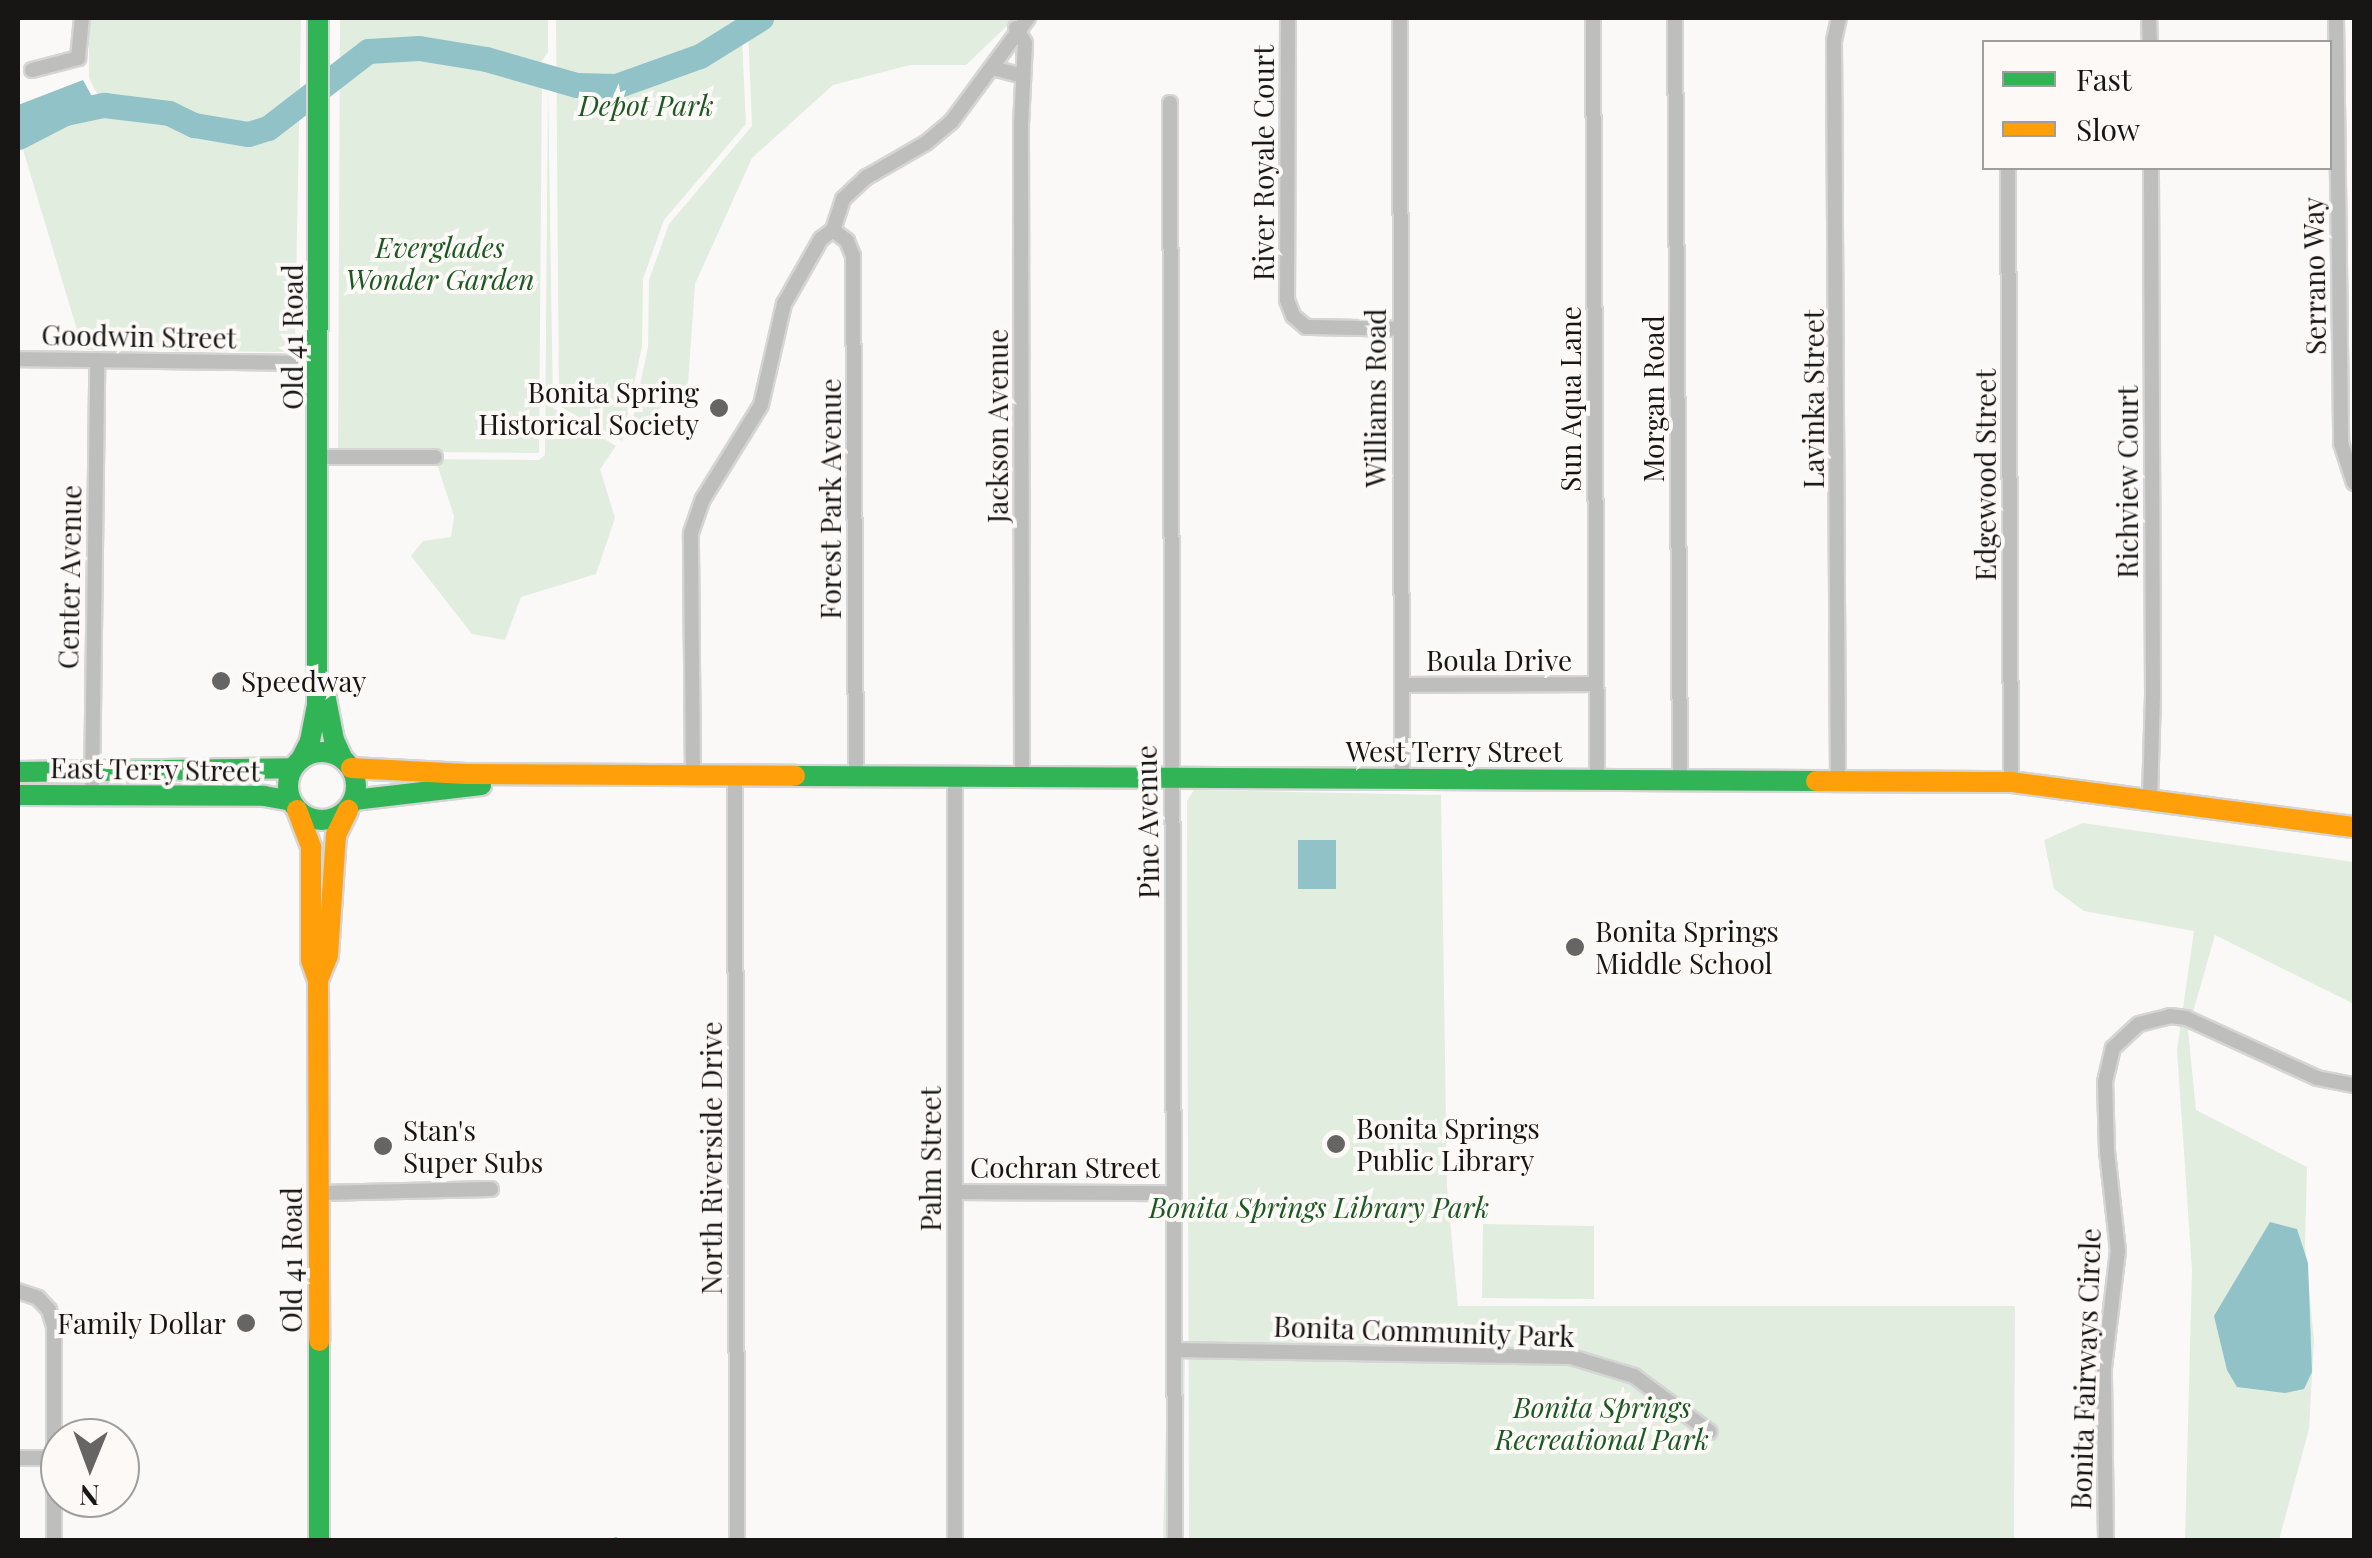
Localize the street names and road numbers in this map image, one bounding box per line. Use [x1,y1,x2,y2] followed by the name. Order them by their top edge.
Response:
[1246,45,1280,281] street label: River Royale Court
[2296,196,2332,356] street label: Serrano Way
[275,264,309,410] street label: Old 41 Road
[1553,306,1587,492] street label: Sun Aqua Lane
[1358,308,1392,488] street label: Williams Road
[1796,309,1830,489] street label: Lavinka Street
[1636,315,1670,483] street label: Morgan Road
[41,317,237,355] street label: Goodwin Street
[980,328,1014,524] street label: Jackson Avenue
[1968,369,2002,581] street label: Edgewood Street
[813,378,847,620] street label: Forest Park Avenue
[2110,385,2144,579] street label: Richview Court
[51,484,87,670] street label: Center Avenue
[1426,643,1572,677] street label: Boula Drive
[1345,734,1563,768] street label: West Terry Street
[1129,744,1165,900] street label: Pine Avenue
[49,750,261,788] street label: East Terry Street
[694,1021,728,1295] street label: North Riverside Drive
[913,1086,947,1232] street label: Palm Street
[970,1150,1160,1184] street label: Cochran Street
[274,1187,308,1333] street label: Old 41 Road
[2063,1227,2107,1511] street label: Bonita Fairways Circle
[1272,1309,1576,1353] street label: Bonita Community Park

